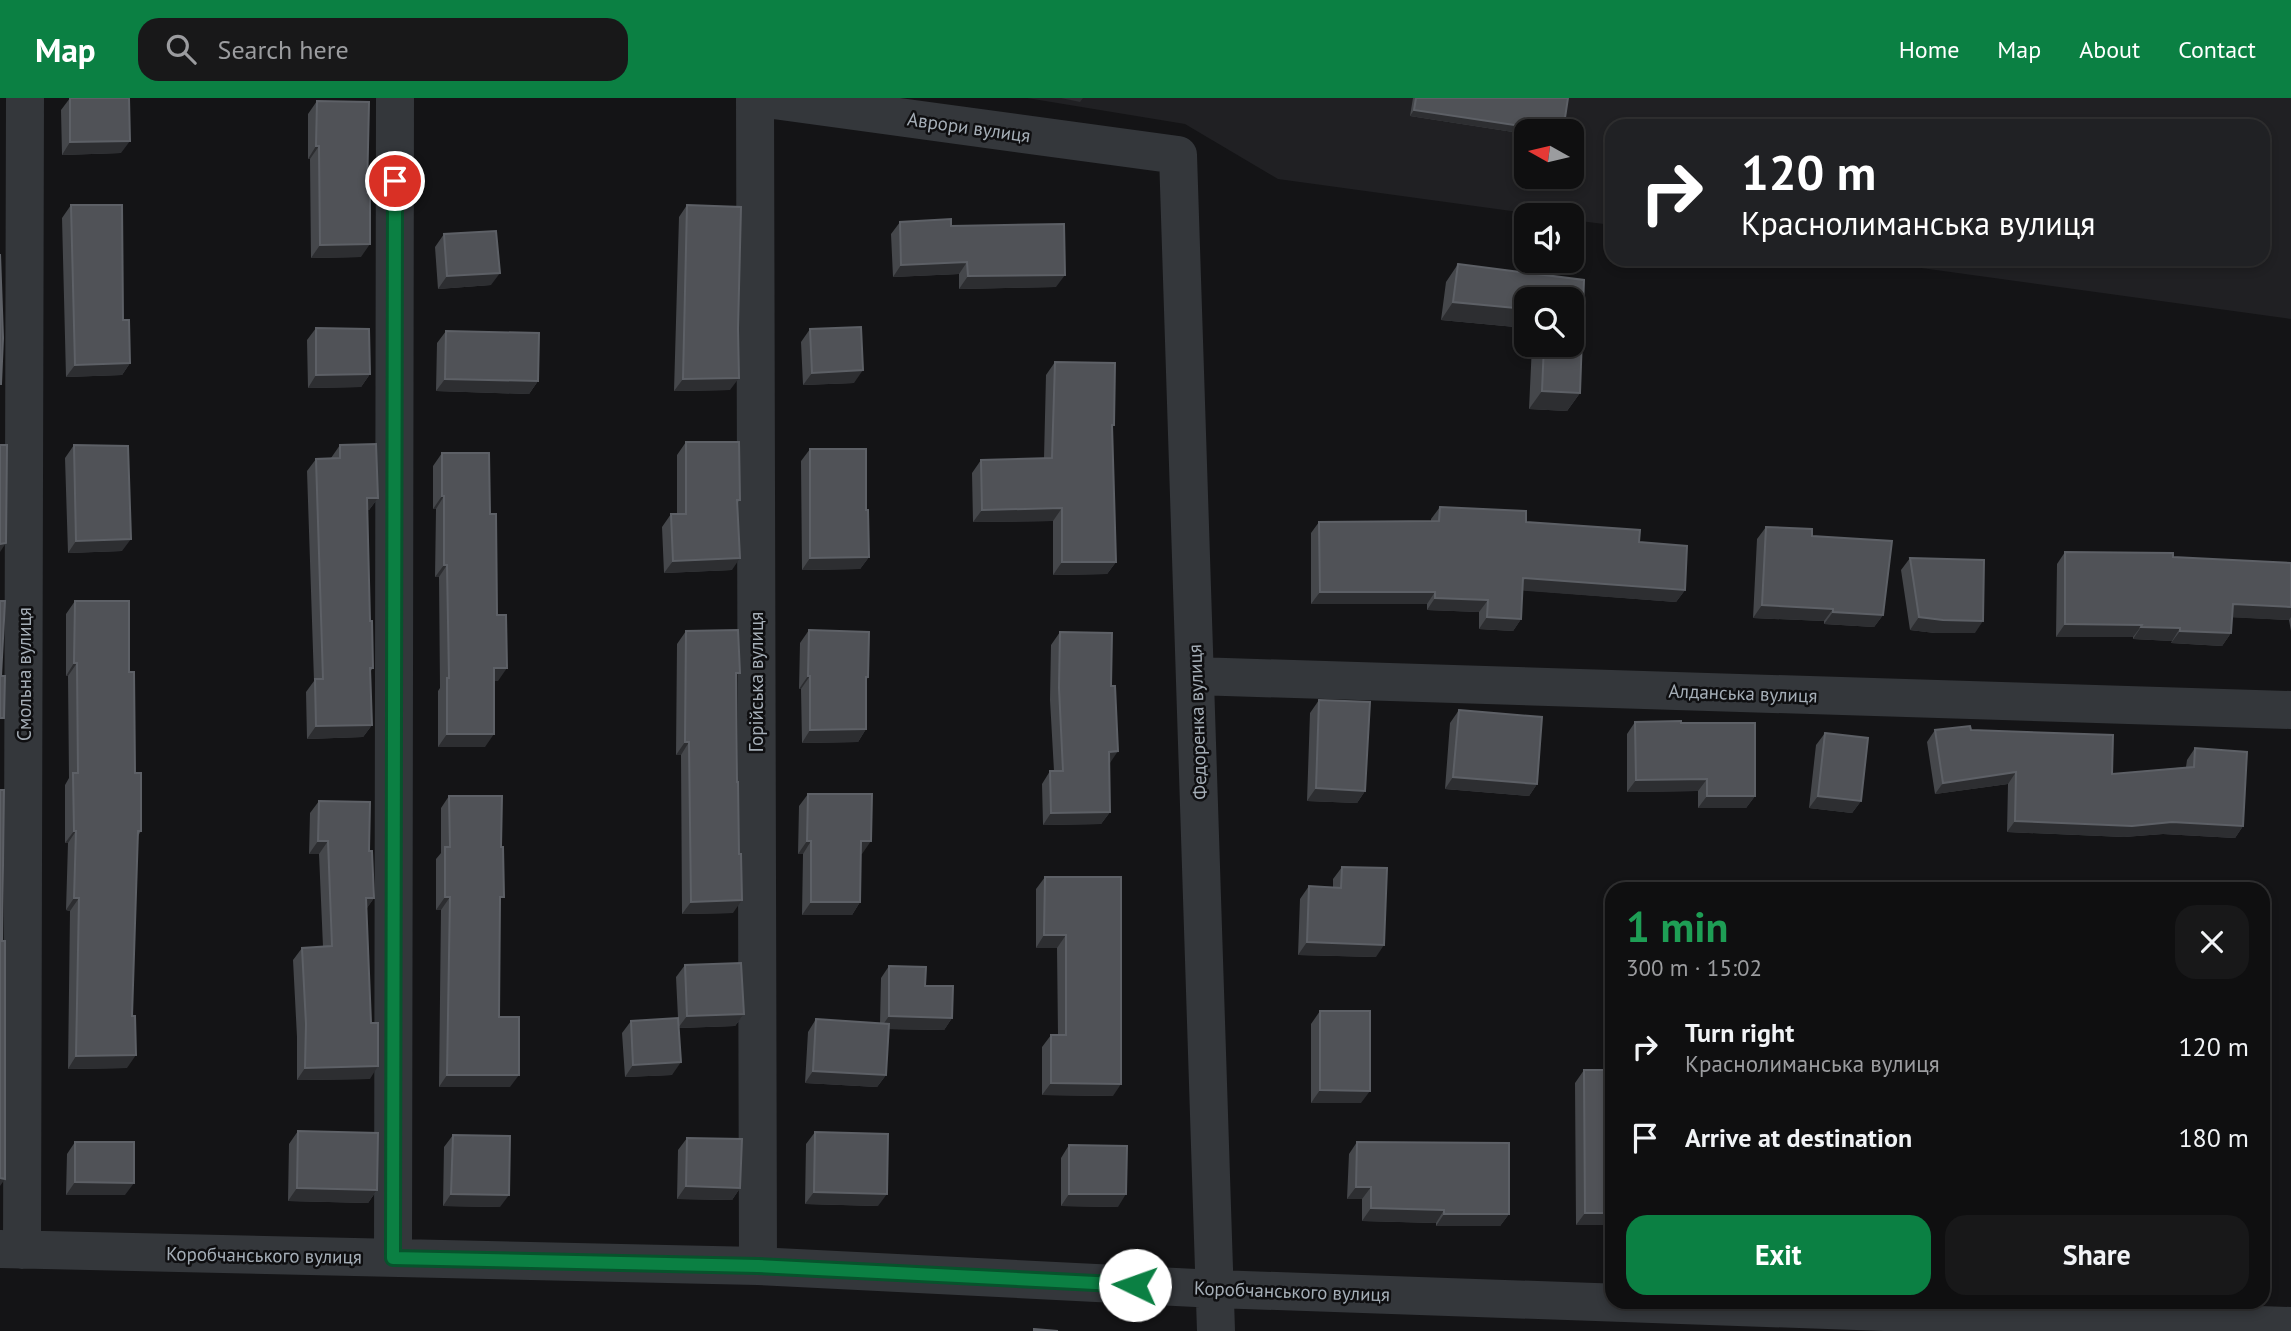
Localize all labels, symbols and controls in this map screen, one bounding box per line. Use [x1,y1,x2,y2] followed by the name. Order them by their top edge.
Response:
[138,18,628,81] search box
[35,28,96,71] text: Map
[162,30,200,68] icon: search
[218,33,349,66] text: Search here
[1899,34,1959,65] text: Home
[1997,34,2041,65] text: Map
[2079,34,2140,65] text: About
[2178,34,2256,65] text: Contact
[906,106,1032,148] street label: Аврори вулиця
[1514,119,1584,189] north arrow
[1514,119,1584,357] map controls
[1741,140,1876,204] text: 120 m
[1626,147,1717,238] icon: right
[365,151,425,211] pin
[376,162,414,200] icon: arrive
[1741,202,2095,244] text: Краснолиманська вулиця
[1514,203,1584,273] button: sound
[1514,287,1584,357] button: search
[12,607,36,741] street label: Смольна вулиця
[744,612,768,752] street label: Горійська вулиця
[1182,644,1212,800] street label: Федоренка вулиця
[1668,678,1818,708] street label: Алданська вулиця
[1626,899,1728,954] text: 1 min
[2175,905,2249,979] button: close
[1626,953,1762,982] text: 300 m · 15:02
[1685,1016,1794,1049] text: Turn right
[1626,1028,1664,1066] icon: right
[2178,1030,2249,1063] text: 120 m
[1685,1049,1940,1078] text: Краснолиманська вулиця
[1626,1119,1664,1157] icon: arrive
[1685,1121,1912,1154] text: Arrive at destination
[2178,1121,2249,1154] text: 180 m
[1626,1215,1931,1295] button: Exit
[1945,1215,2249,1295] button: Share
[166,1241,362,1269] street label: Коробчанського вулиця
[1098,1248,1172,1322] position arrow
[1194,1276,1390,1306] street label: Коробчанського вулиця

